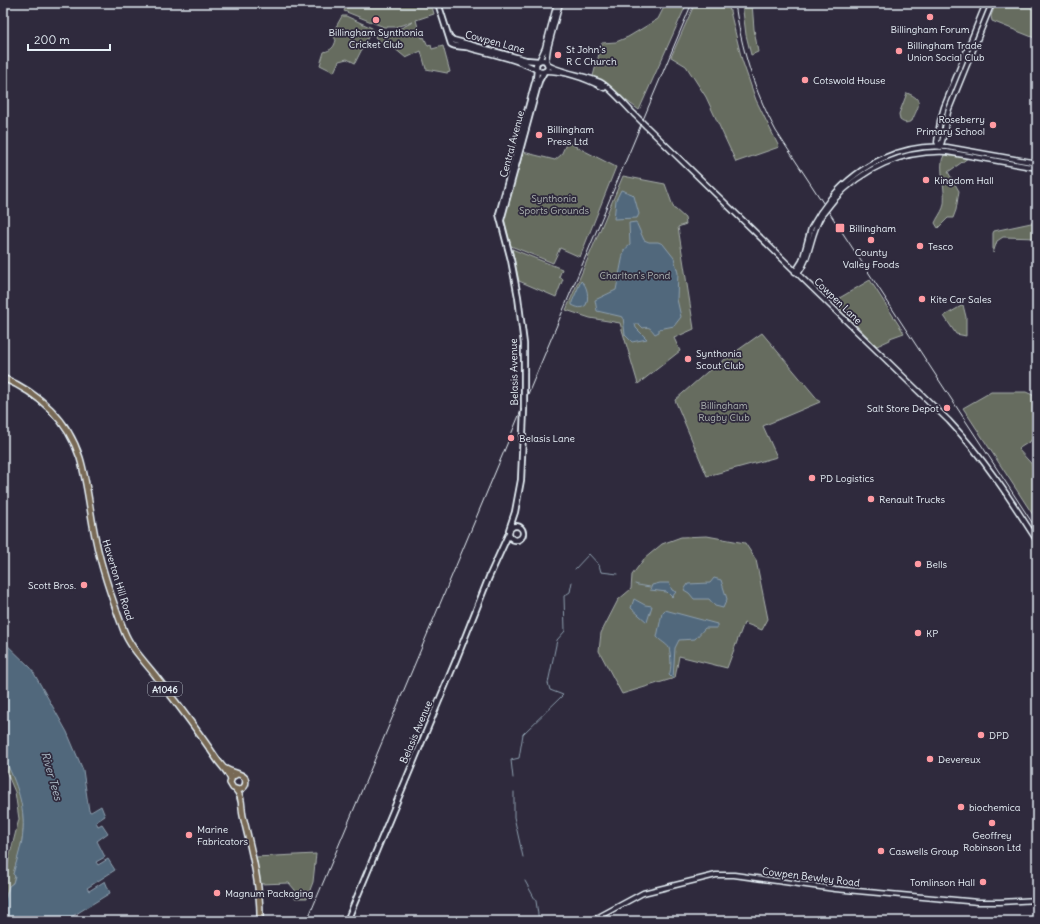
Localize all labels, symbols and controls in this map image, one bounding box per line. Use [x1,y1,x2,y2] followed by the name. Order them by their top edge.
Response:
[925,12,935,22] marker: Billingham Forum
[371,15,381,25] marker: Billingham Synthonia Cricket Club
[890,23,970,36] place label: Billingham Forum
[28,26,110,52] scale bar
[329,26,424,51] place label: Billingham Synthonia Cricket Club
[464,28,526,56] street label: Cowpen Lane
[34,32,70,47] text: 200 m
[907,39,985,64] place label: Billingham Trade Union Social Club
[566,43,617,68] place label: St John's R C Church
[894,46,904,56] marker: Billingham Trade Union Social Club
[553,50,563,60] marker: St John's R C Church
[813,74,886,87] place label: Cotswold House
[800,75,810,85] marker: Cotswold House
[497,109,527,179] street label: Central Avenue
[916,113,985,138] place label: Roseberry Primary School
[988,120,998,130] marker: Roseberry Primary School
[547,123,594,148] place label: Billingham Press Ltd
[534,130,544,140] marker: Billingham Press Ltd
[934,174,994,187] place label: Kingdom Hall
[921,175,931,185] marker: Kingdom Hall
[519,192,590,217] park label: Synthonia Sports Grounds
[834,222,846,234] marker: Billingham
[849,222,896,235] place label: Billingham
[866,235,876,245] marker: County Valley Foods
[928,240,953,253] place label: Tesco
[915,241,925,251] marker: Tesco
[843,246,900,271] place label: County Valley Foods
[600,269,671,282] park label: Charlton's Pond
[811,275,865,327] street label: Cowpen Lane
[930,293,992,306] place label: Kite Car Sales
[917,294,927,304] marker: Kite Car Sales
[507,338,521,406] street label: Belasis Avenue
[696,347,744,372] place label: Synthonia Scout Club
[683,354,693,364] marker: Synthonia Scout Club
[698,399,750,424] park label: Billingham Rugby Club
[867,402,940,415] place label: Salt Store Depot
[942,403,952,413] marker: Salt Store Depot
[519,432,575,445] place label: Belasis Lane
[506,433,516,443] marker: Belasis Lane
[820,472,874,485] place label: PD Logistics
[807,473,817,483] marker: PD Logistics
[879,493,945,506] place label: Renault Trucks
[866,494,876,504] marker: Renault Trucks
[99,538,137,622] street label: Haverton Hill Road
[926,558,947,571] place label: Bells
[913,559,923,569] marker: Bells
[28,579,76,592] place label: Scott Bros.
[79,580,89,590] marker: Scott Bros.
[926,627,938,640] place label: KP
[913,628,923,638] marker: KP
[148,682,182,696] road number: A1046
[397,699,435,765] street label: Belasis Avenue
[989,729,1009,742] place label: DPD
[976,730,986,740] marker: DPD
[38,750,66,803] water label: River Tees
[938,753,981,766] place label: Devereux
[925,754,935,764] marker: Devereux
[969,801,1021,814] place label: biochemica
[956,802,966,812] marker: biochemica
[987,818,997,828] marker: Geoffrey Robinson Ltd
[197,823,249,848] place label: Marine Fabricators
[963,829,1021,854] place label: Geoffrey Robinson Ltd
[184,830,194,840] marker: Marine Fabricators
[889,845,959,858] place label: Caswells Group
[876,846,886,856] marker: Caswells Group
[761,865,861,889] street label: Cowpen Bewley Road
[910,876,975,889] place label: Tomlinson Hall
[978,877,988,887] marker: Tomlinson Hall
[225,887,313,900] place label: Magnum Packaging
[212,888,222,898] marker: Magnum Packaging

